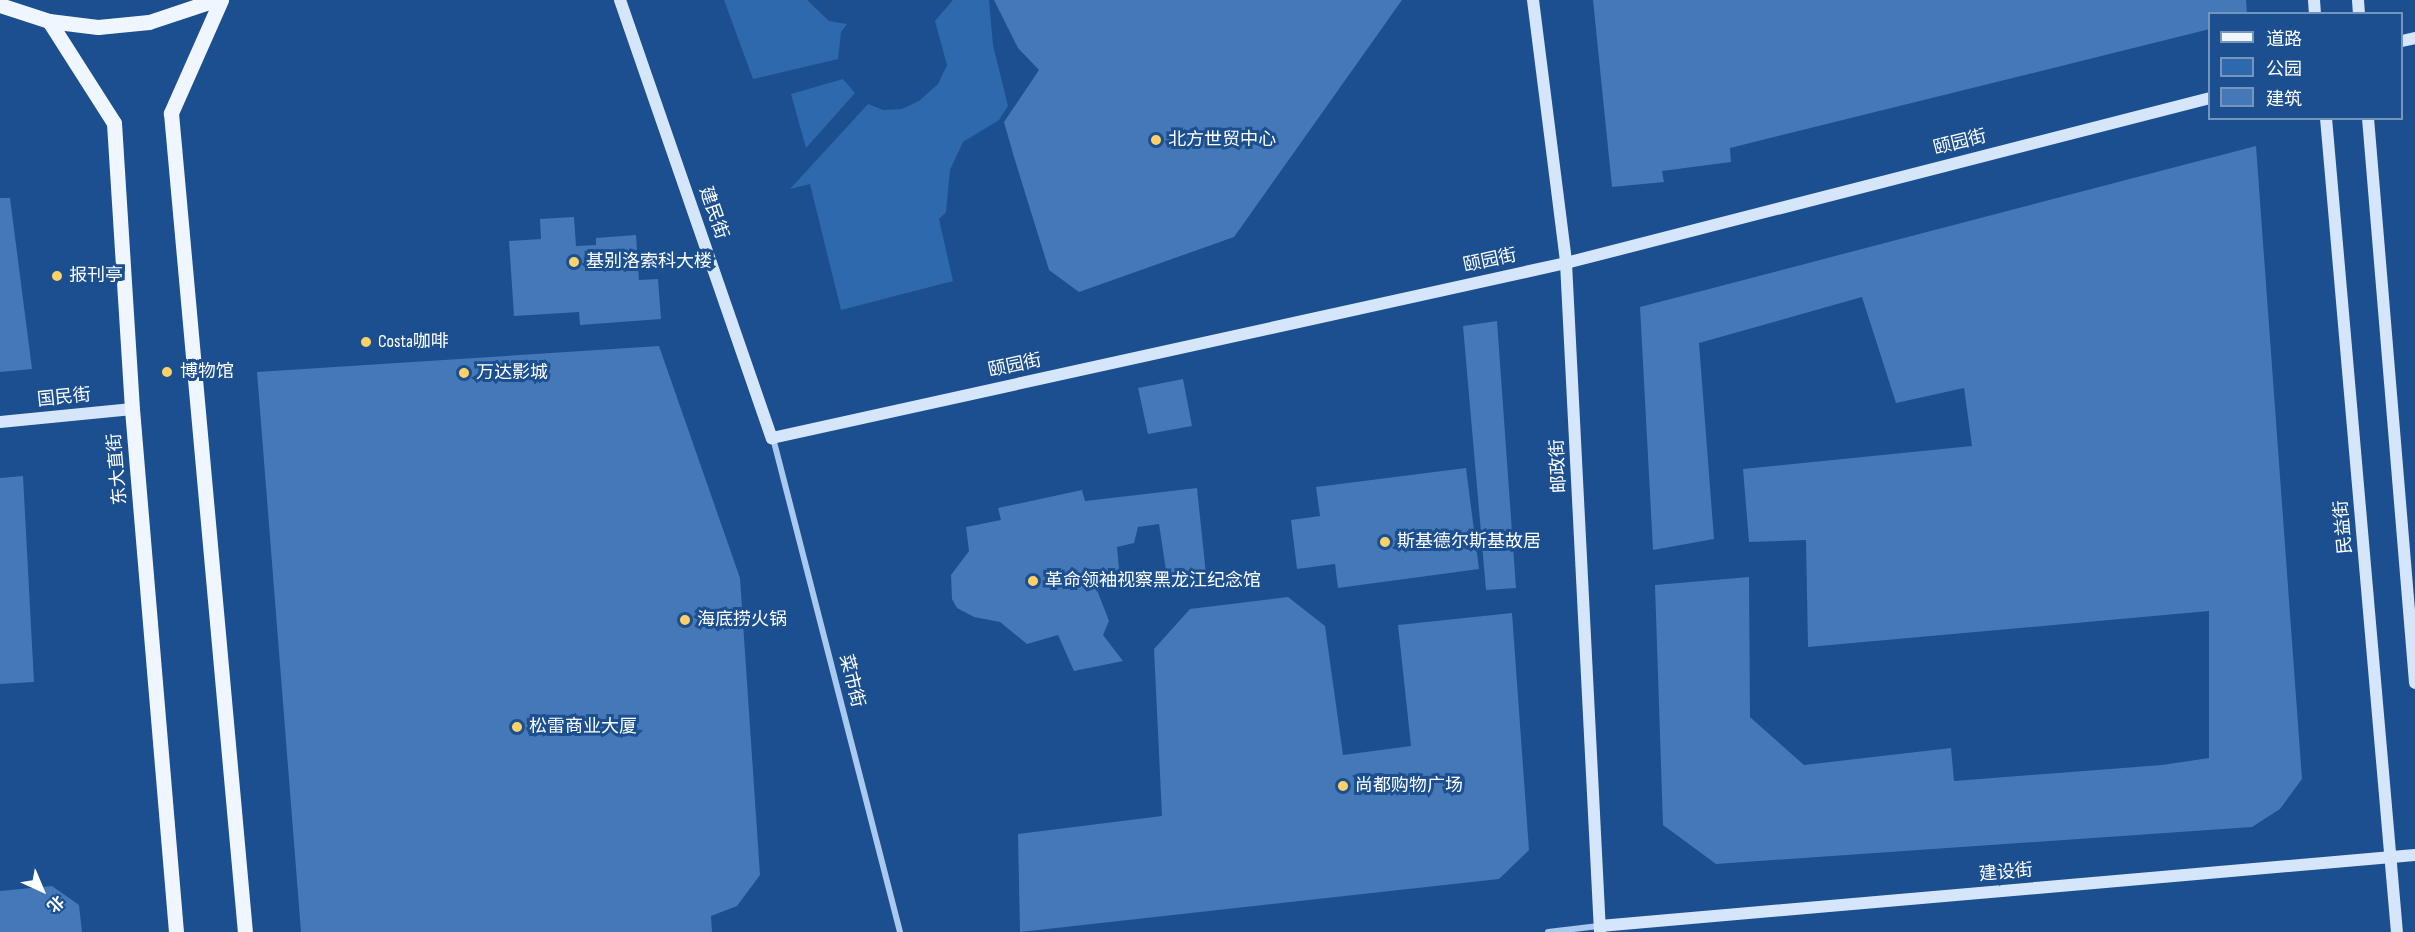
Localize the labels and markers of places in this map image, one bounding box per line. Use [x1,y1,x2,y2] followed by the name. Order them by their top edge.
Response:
[1168,129,1276,151] place label: 北方世贸中心
[1149,133,1163,147] marker: 北方世贸中心
[586,251,712,273] place label: 基别洛索科大楼
[567,255,581,269] marker: 基别洛索科大楼
[69,265,123,287] place label: 报刊亭
[50,269,64,283] marker: 报刊亭
[378,331,449,353] place label: Costa咖啡
[359,335,373,349] marker: Costa咖啡
[180,361,234,383] place label: 博物馆
[476,362,548,384] place label: 万达影城
[158,363,176,381] marker: 博物馆
[457,366,471,380] marker: 万达影城
[1397,531,1541,553] place label: 斯基德尔斯基故居
[1378,535,1392,549] marker: 斯基德尔斯基故居
[1045,570,1261,592] place label: 革命领袖视察黑龙江纪念馆
[1026,574,1040,588] marker: 革命领袖视察黑龙江纪念馆
[697,609,787,631] place label: 海底捞火锅
[678,613,692,627] marker: 海底捞火锅
[529,716,637,738] place label: 松雷商业大厦
[510,720,524,734] marker: 松雷商业大厦
[1355,775,1463,797] place label: 尚都购物广场
[1336,779,1350,793] marker: 尚都购物广场

